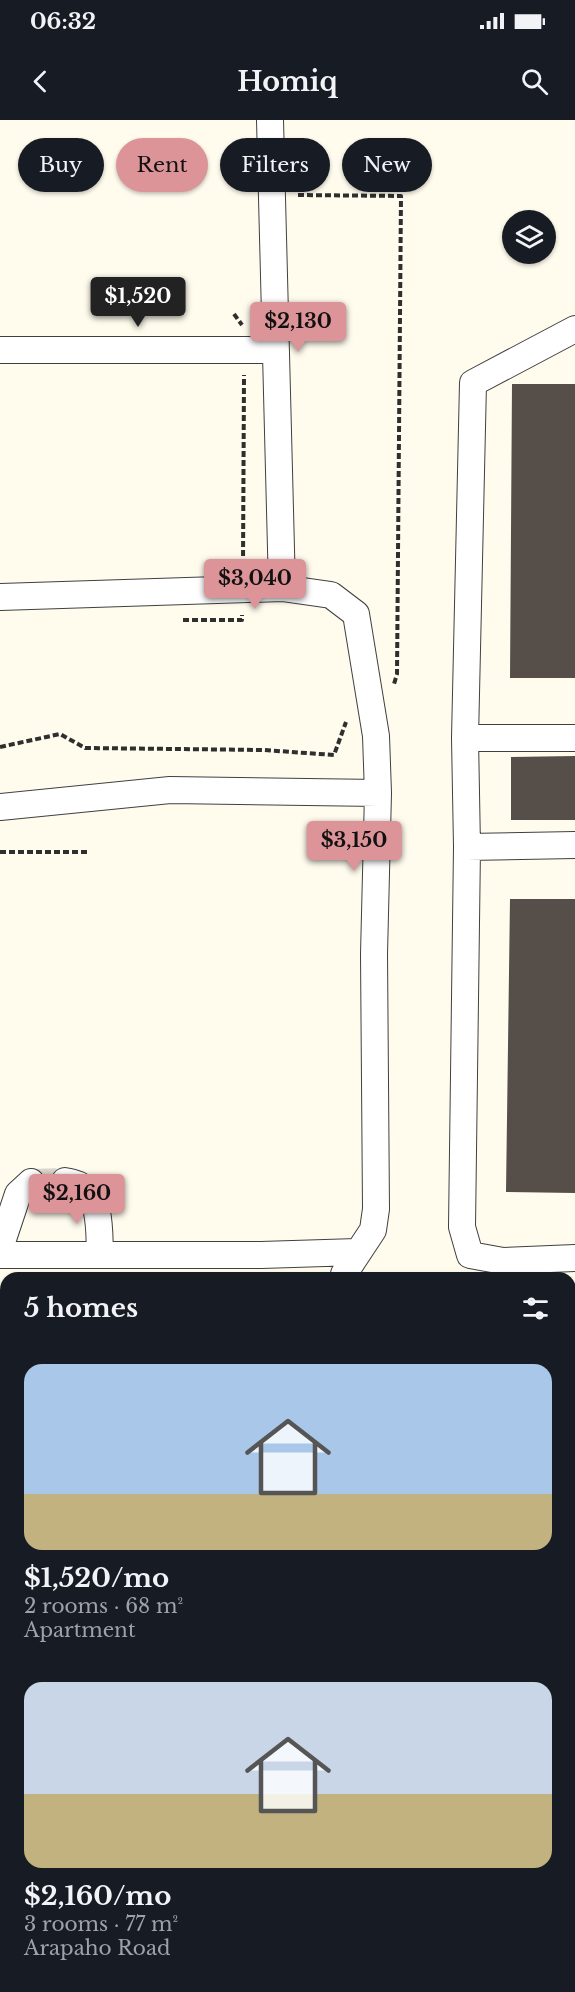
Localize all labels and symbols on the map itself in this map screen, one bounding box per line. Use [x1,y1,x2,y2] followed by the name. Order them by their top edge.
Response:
[89,277,187,328] pin: $1,520
[249,302,347,353] pin: $2,130
[206,559,304,610] pin: $3,040
[305,821,403,872] pin: $3,150
[28,1174,126,1225] pin: $2,160

